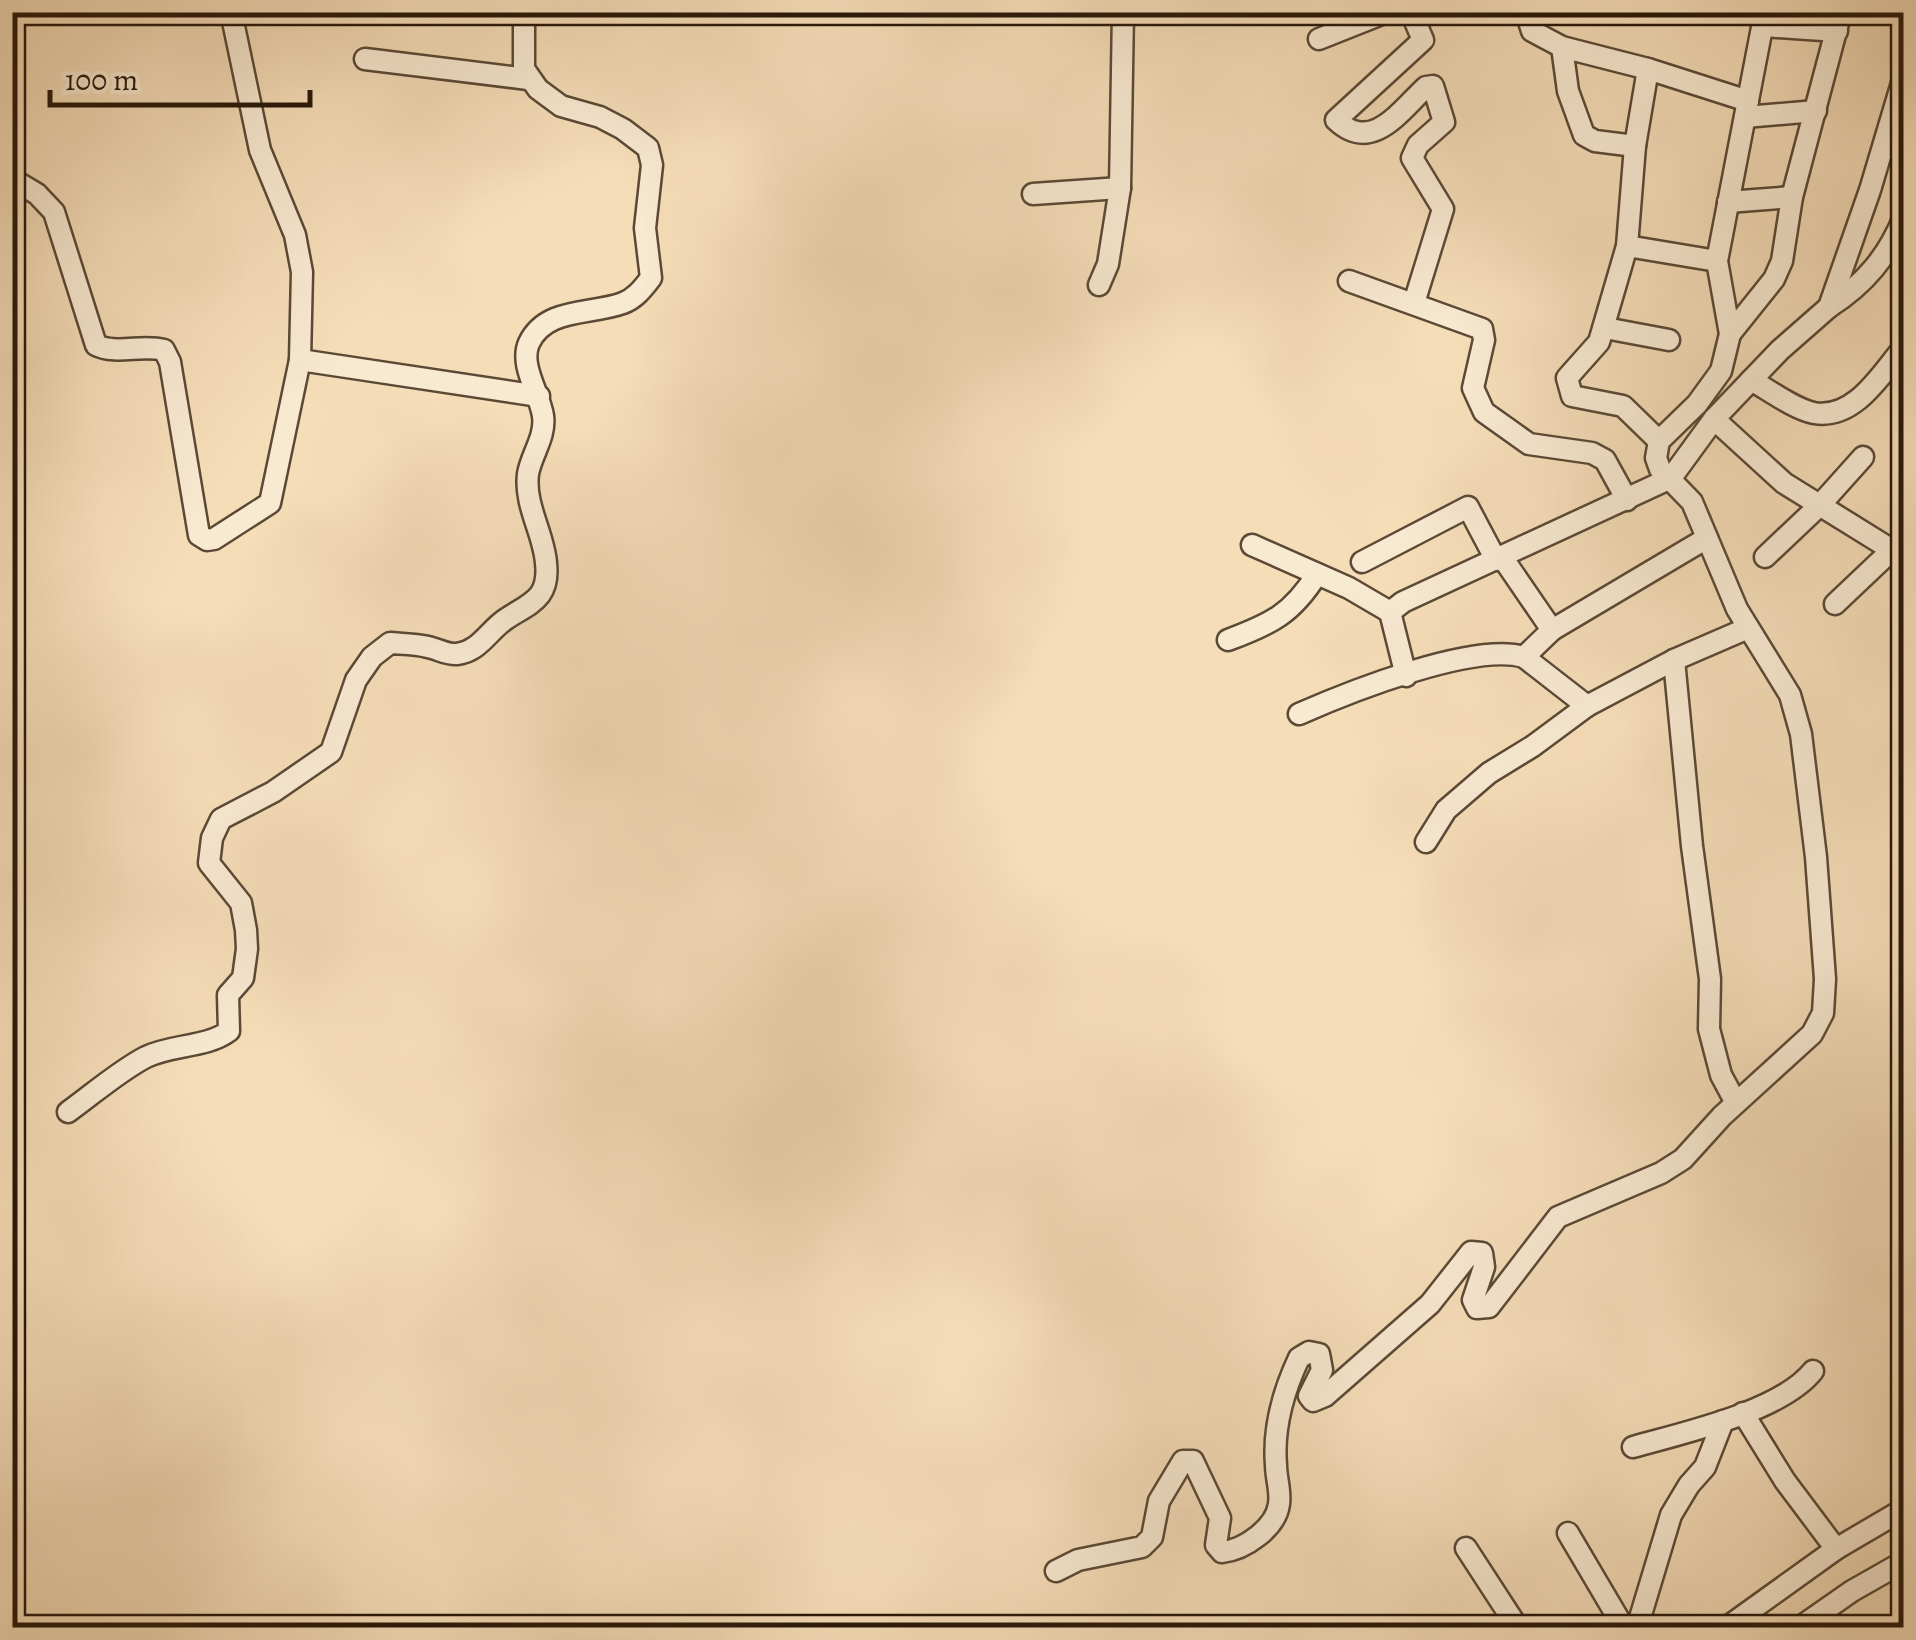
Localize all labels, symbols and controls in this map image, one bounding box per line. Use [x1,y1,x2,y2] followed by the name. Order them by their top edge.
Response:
[50,45,310,107] scale bar
[65,60,138,100] text: 100 m

